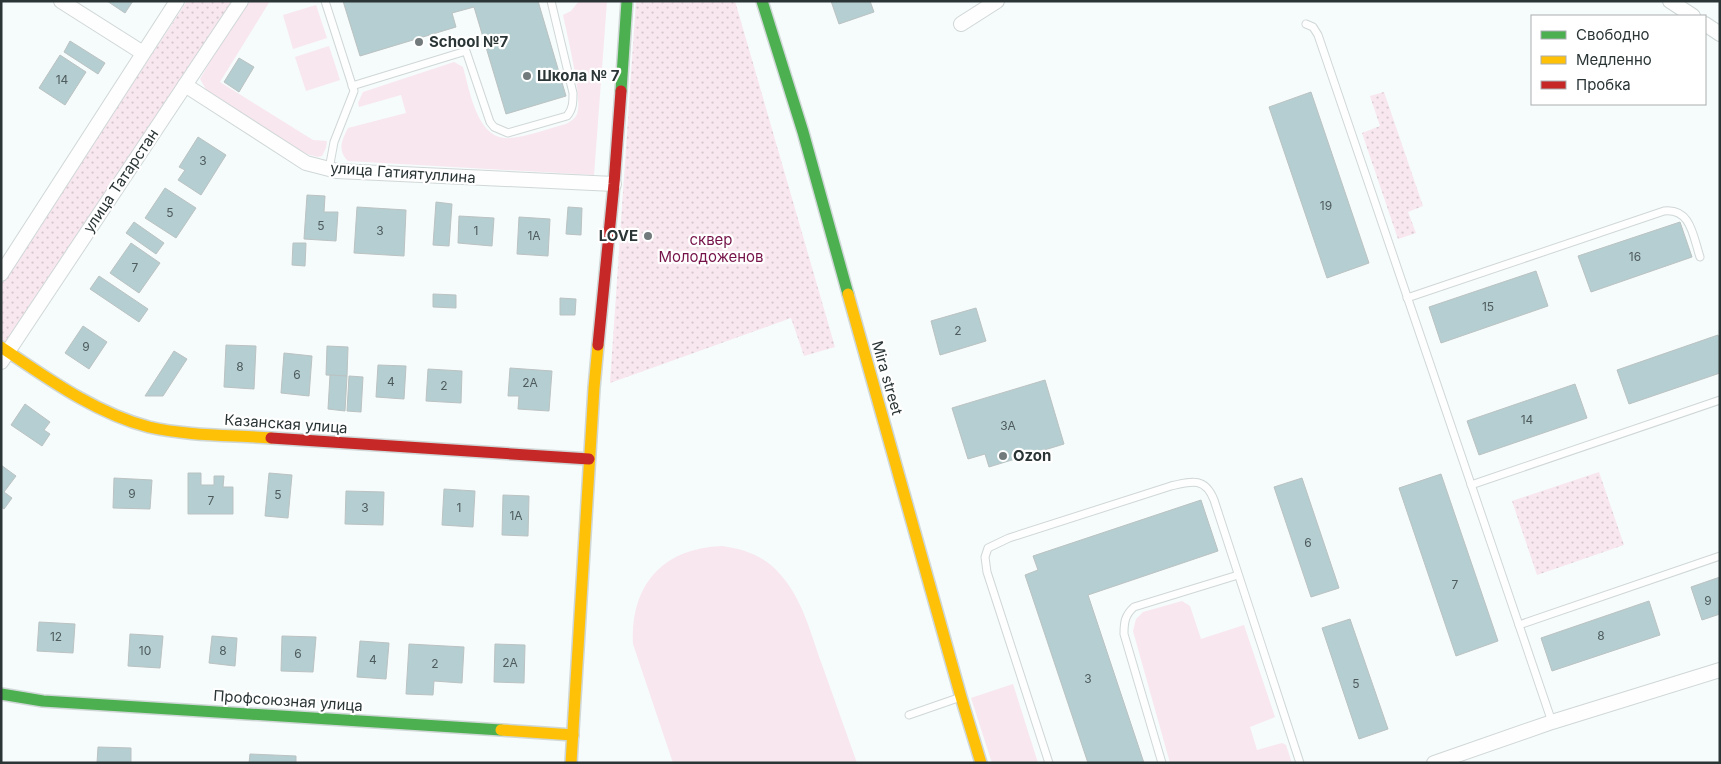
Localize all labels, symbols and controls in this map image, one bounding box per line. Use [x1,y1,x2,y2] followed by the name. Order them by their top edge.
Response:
[1531,15,1706,105] legend
[1576,25,1650,44] text: Свободно
[429,32,509,51] place label: School №7
[413,36,425,48] marker: School №7
[1576,50,1652,69] text: Медленно
[537,66,620,85] place label: Школа № 7
[521,70,533,82] marker: Школа № 7
[56,72,69,87] house number: 14
[1576,75,1631,94] text: Пробка
[79,125,162,236] street label: улица Татарстан
[199,153,207,168] house number: 3
[330,158,476,187] street label: улица Гатиятуллина
[1320,198,1332,213] house number: 19
[166,205,174,220] house number: 5
[317,218,325,233] house number: 5
[376,223,384,238] house number: 3
[474,223,478,238] house number: 1
[599,226,638,245] place label: LOVE
[527,228,541,243] house number: 1А
[642,230,654,242] marker: LOVE
[658,230,764,266] park label: сквер Молодоженов
[1629,249,1641,264] house number: 16
[132,260,139,275] house number: 7
[1482,299,1494,314] house number: 15
[954,323,962,338] house number: 2
[82,339,90,354] house number: 9
[868,339,907,417] street label: Mira street
[236,359,244,374] house number: 8
[293,367,301,382] house number: 6
[387,374,395,389] house number: 4
[522,375,538,390] house number: 2А
[440,378,448,393] house number: 2
[224,410,348,437] street label: Казанская улица
[1521,412,1534,427] house number: 14
[1000,418,1016,433] house number: 3А
[1013,446,1051,465] place label: Ozon
[997,450,1009,462] marker: Ozon
[128,486,136,501] house number: 9
[274,487,282,502] house number: 5
[208,493,215,508] house number: 7
[361,500,369,515] house number: 3
[457,500,461,515] house number: 1
[509,508,523,523] house number: 1А
[1304,535,1312,550] house number: 6
[1452,577,1459,592] house number: 7
[1704,593,1712,608] house number: 9
[1597,628,1605,643] house number: 8
[50,629,62,644] house number: 12
[139,643,151,658] house number: 10
[219,643,227,658] house number: 8
[294,646,302,661] house number: 6
[369,652,377,667] house number: 4
[502,655,518,670] house number: 2А
[431,656,439,671] house number: 2
[1084,671,1092,686] house number: 3
[1352,676,1360,691] house number: 5
[213,686,363,715] street label: Профсоюзная улица

